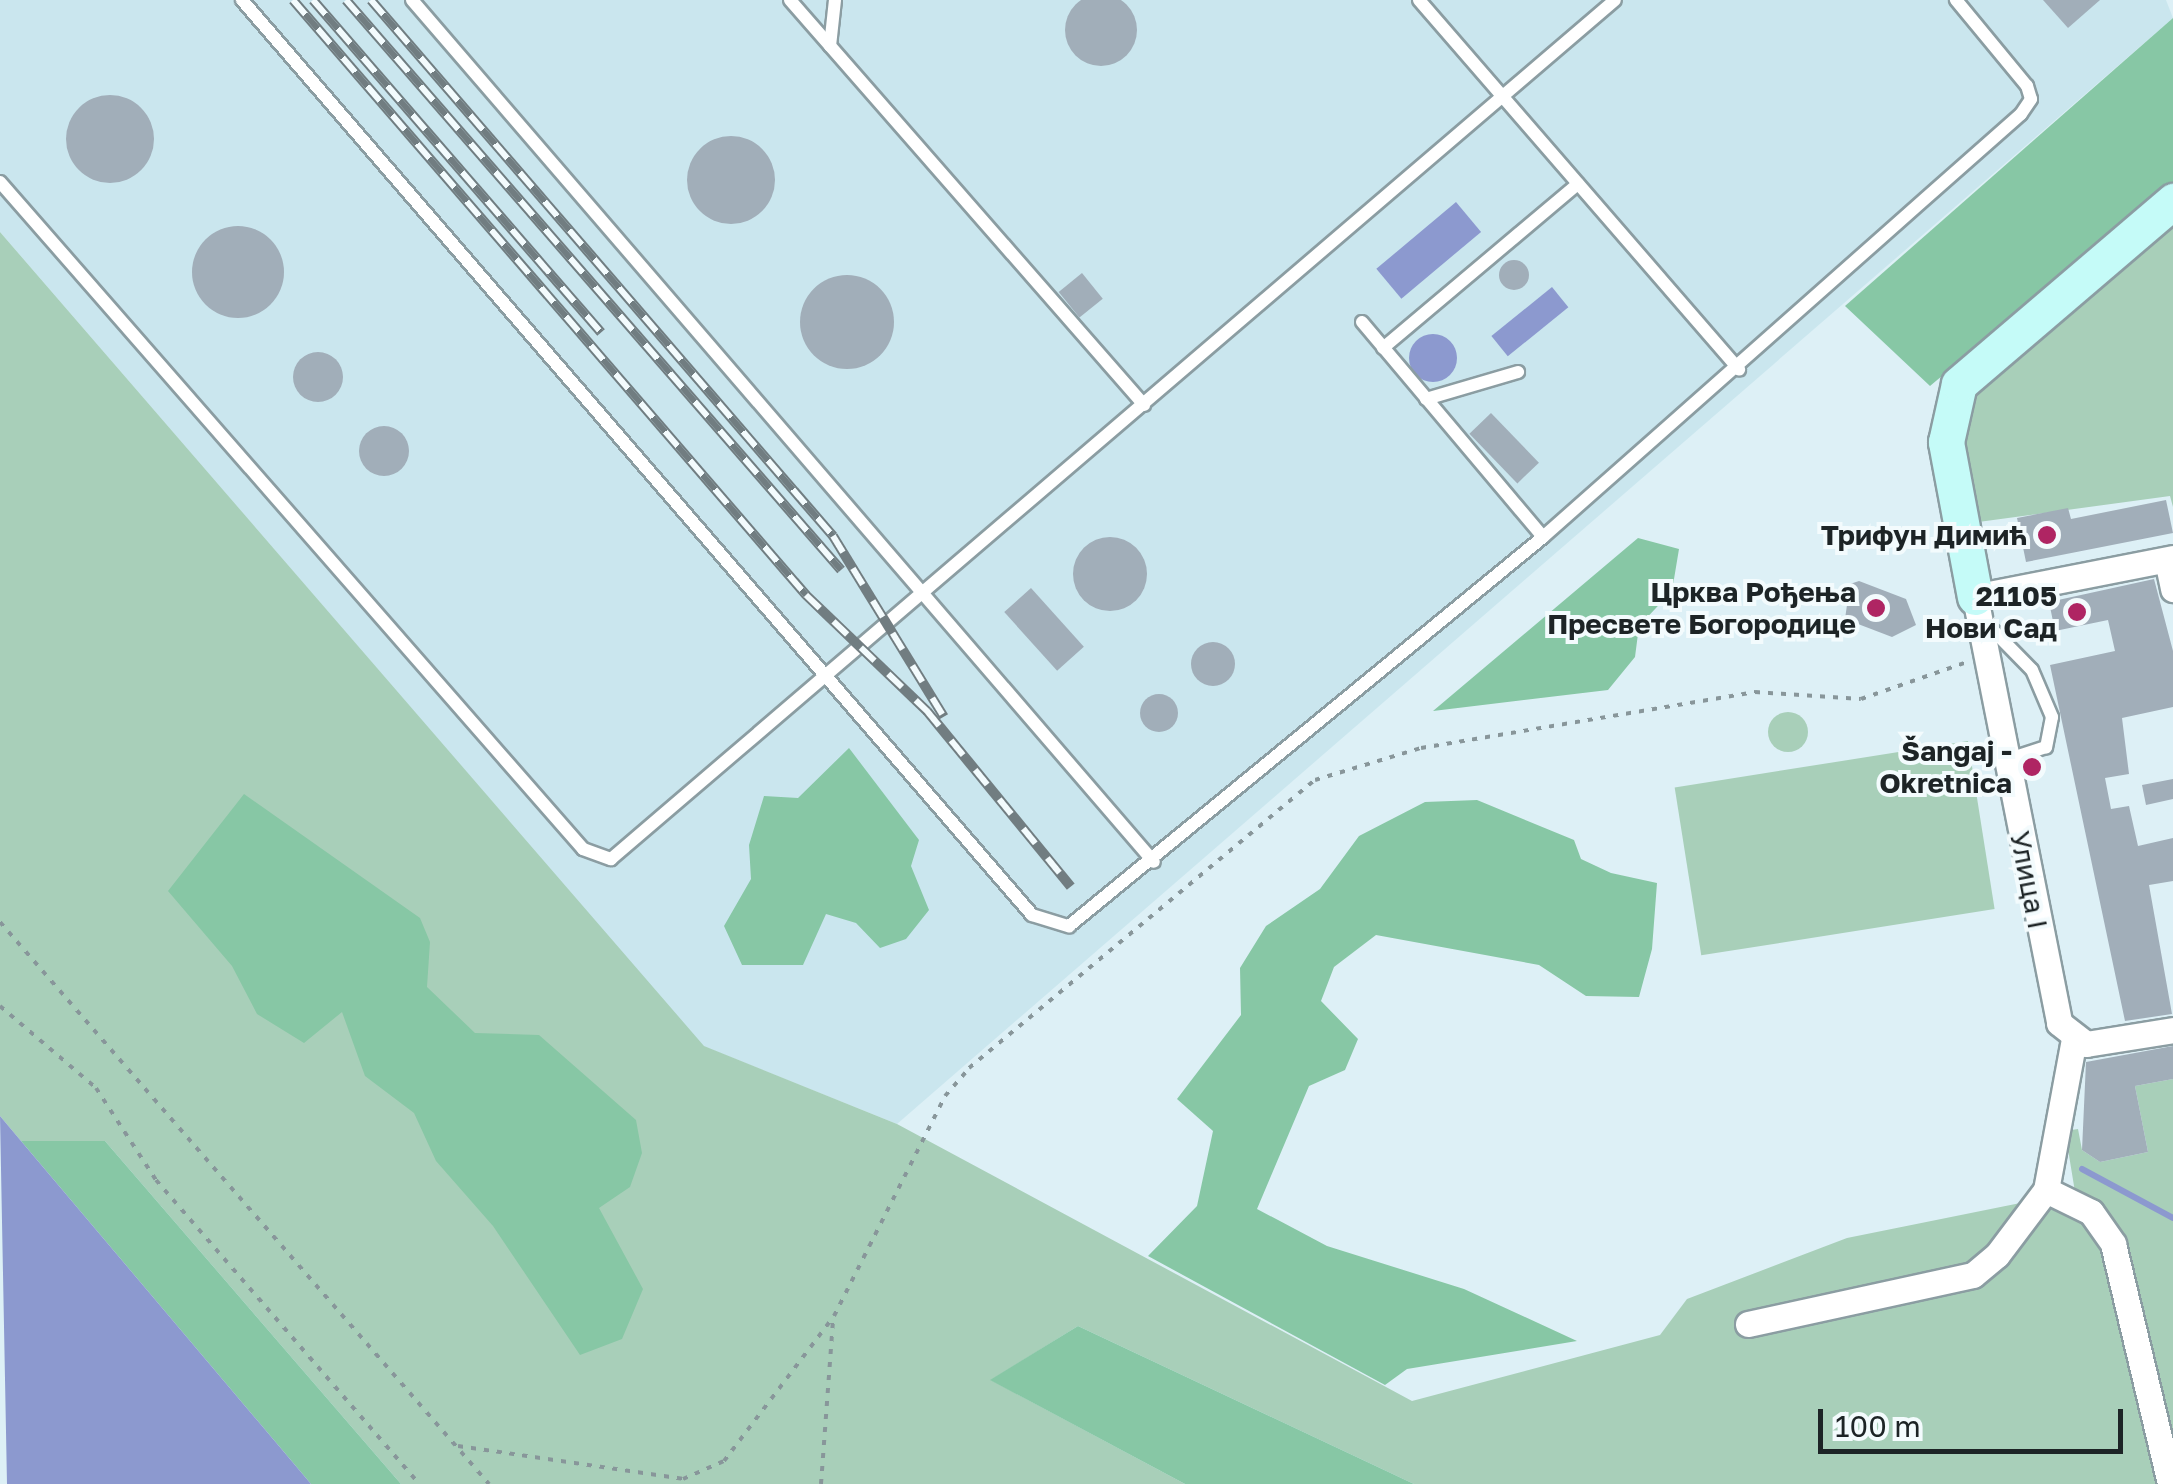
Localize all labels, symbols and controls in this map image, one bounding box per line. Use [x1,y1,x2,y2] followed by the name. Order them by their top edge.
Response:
[1821,518,2027,552] place label: Трифун Димић
[2036,524,2058,546] marker: Трифун Димић
[1547,575,1856,641] place label: Црква Рођења Пресвете Богородице
[1925,579,2057,645] place label: 21105 Нови Сад
[1865,597,1887,619] marker: Црква Рођења Пресвете Богородице
[2066,601,2088,623] marker: 21105 Нови Сад
[1879,734,2012,800] place label: Šangaj - Okretnica
[2021,756,2043,778] marker: Šangaj - Okretnica
[2003,828,2055,932] street label: Улица I
[1823,1389,2128,1451] scale bar
[1835,1408,1921,1444] text: 100 m

